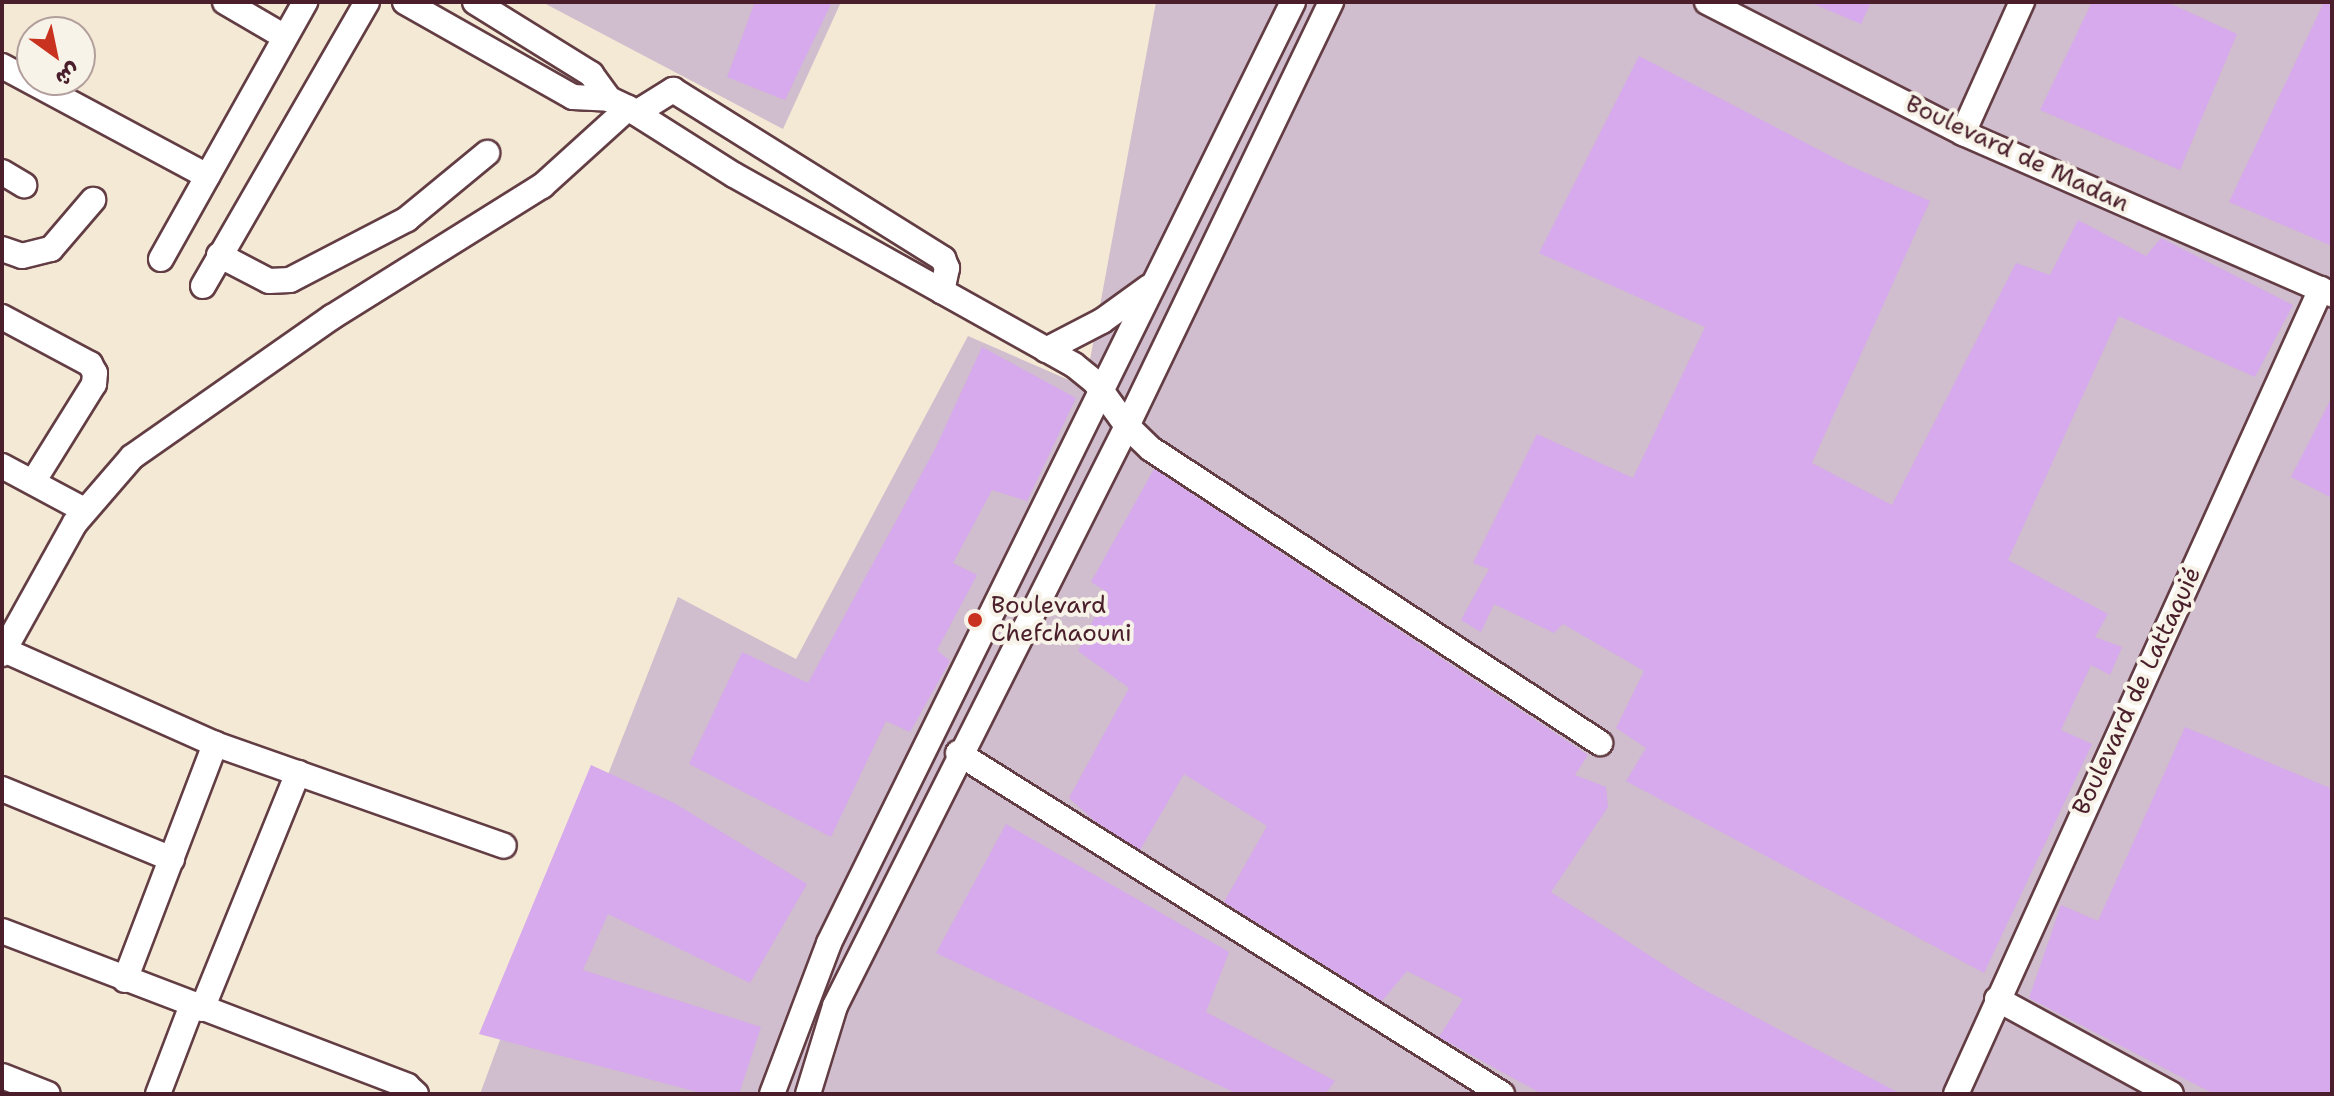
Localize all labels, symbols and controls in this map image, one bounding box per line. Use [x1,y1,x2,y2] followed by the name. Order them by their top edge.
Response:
[16,16,96,96] north arrow
[50,56,86,94] text: ش
[1901,90,2133,218] street label: Boulevard de Madan
[2067,562,2207,820] street label: Boulevard de Lattaquié
[991,592,1132,648] place label: Boulevard Chefchaouni
[966,611,984,629] marker: Boulevard Chefchaouni

